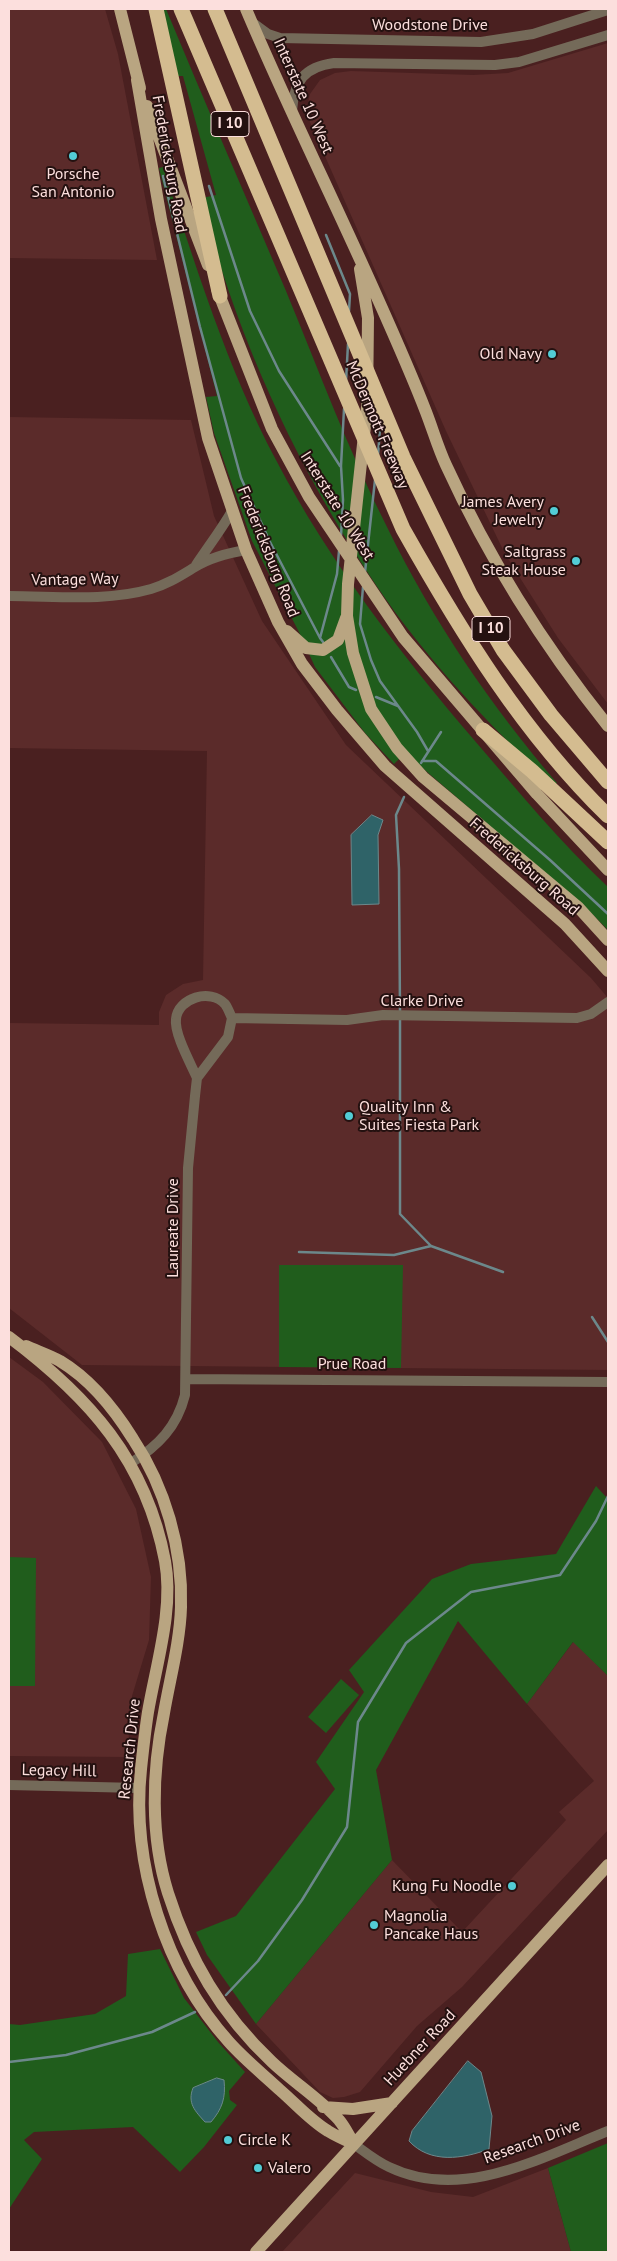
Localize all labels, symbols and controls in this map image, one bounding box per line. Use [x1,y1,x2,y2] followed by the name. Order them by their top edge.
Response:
[372,15,488,35] street label: Woodstone Drive
[269,35,337,157] street label: Interstate 10 West
[147,94,191,234] street label: Fredericksburg Road
[211,112,249,136] road number: I 10
[67,150,79,162] marker: Porsche San Antonio
[31,164,115,202] place label: Porsche San Antonio
[480,344,542,364] place label: Old Navy
[546,348,558,360] marker: Old Navy
[341,358,413,492] street label: McDermott Freeway
[296,448,378,564] street label: Interstate 10 West
[233,484,303,620] street label: Fredericksburg Road
[462,492,544,530] place label: James Avery Jewelry
[548,505,560,517] marker: James Avery Jewelry
[481,542,566,580] place label: Saltgrass Steak House
[570,555,582,567] marker: Saltgrass Steak House
[31,570,119,590] street label: Vantage Way
[472,616,510,642] road number: I 10
[465,814,583,920] street label: Fredericksburg Road
[381,991,463,1011] street label: Clarke Drive
[359,1097,479,1135] place label: Quality Inn & Suites Fiesta Park
[343,1110,355,1122] marker: Quality Inn & Suites Fiesta Park
[163,1178,183,1278] street label: Laureate Drive
[318,1354,386,1374] street label: Prue Road
[115,1698,145,1800] street label: Research Drive
[21,1761,97,1781] street label: Legacy Hill
[392,1876,502,1896] place label: Kung Fu Noodle
[506,1880,518,1892] marker: Kung Fu Noodle
[384,1906,478,1944] place label: Magnolia Pancake Haus
[368,1919,380,1931] marker: Magnolia Pancake Haus
[380,2006,460,2090] street label: Huebner Road
[481,2116,583,2168] street label: Research Drive
[238,2130,291,2150] place label: Circle K
[222,2134,234,2146] marker: Circle K
[268,2158,311,2178] place label: Valero
[252,2162,264,2174] marker: Valero

